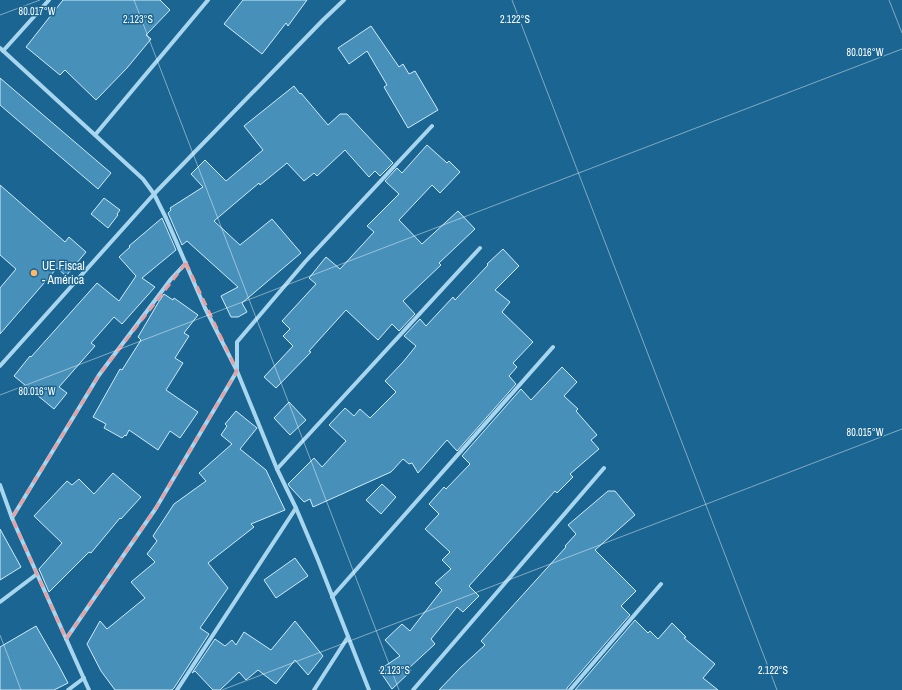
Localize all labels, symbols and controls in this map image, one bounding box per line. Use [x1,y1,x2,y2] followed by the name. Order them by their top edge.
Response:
[19,5,56,18] text: 80.017°W
[123,13,154,26] text: 2.123°S
[500,13,531,26] text: 2.122°S
[847,46,884,59] text: 80.016°W
[42,258,85,288] place label: UE Fiscal - América
[29,268,39,278] marker: UE Fiscal - América
[19,385,56,398] text: 80.016°W
[847,426,884,439] text: 80.015°W
[380,664,411,677] text: 2.123°S
[758,664,789,677] text: 2.122°S

